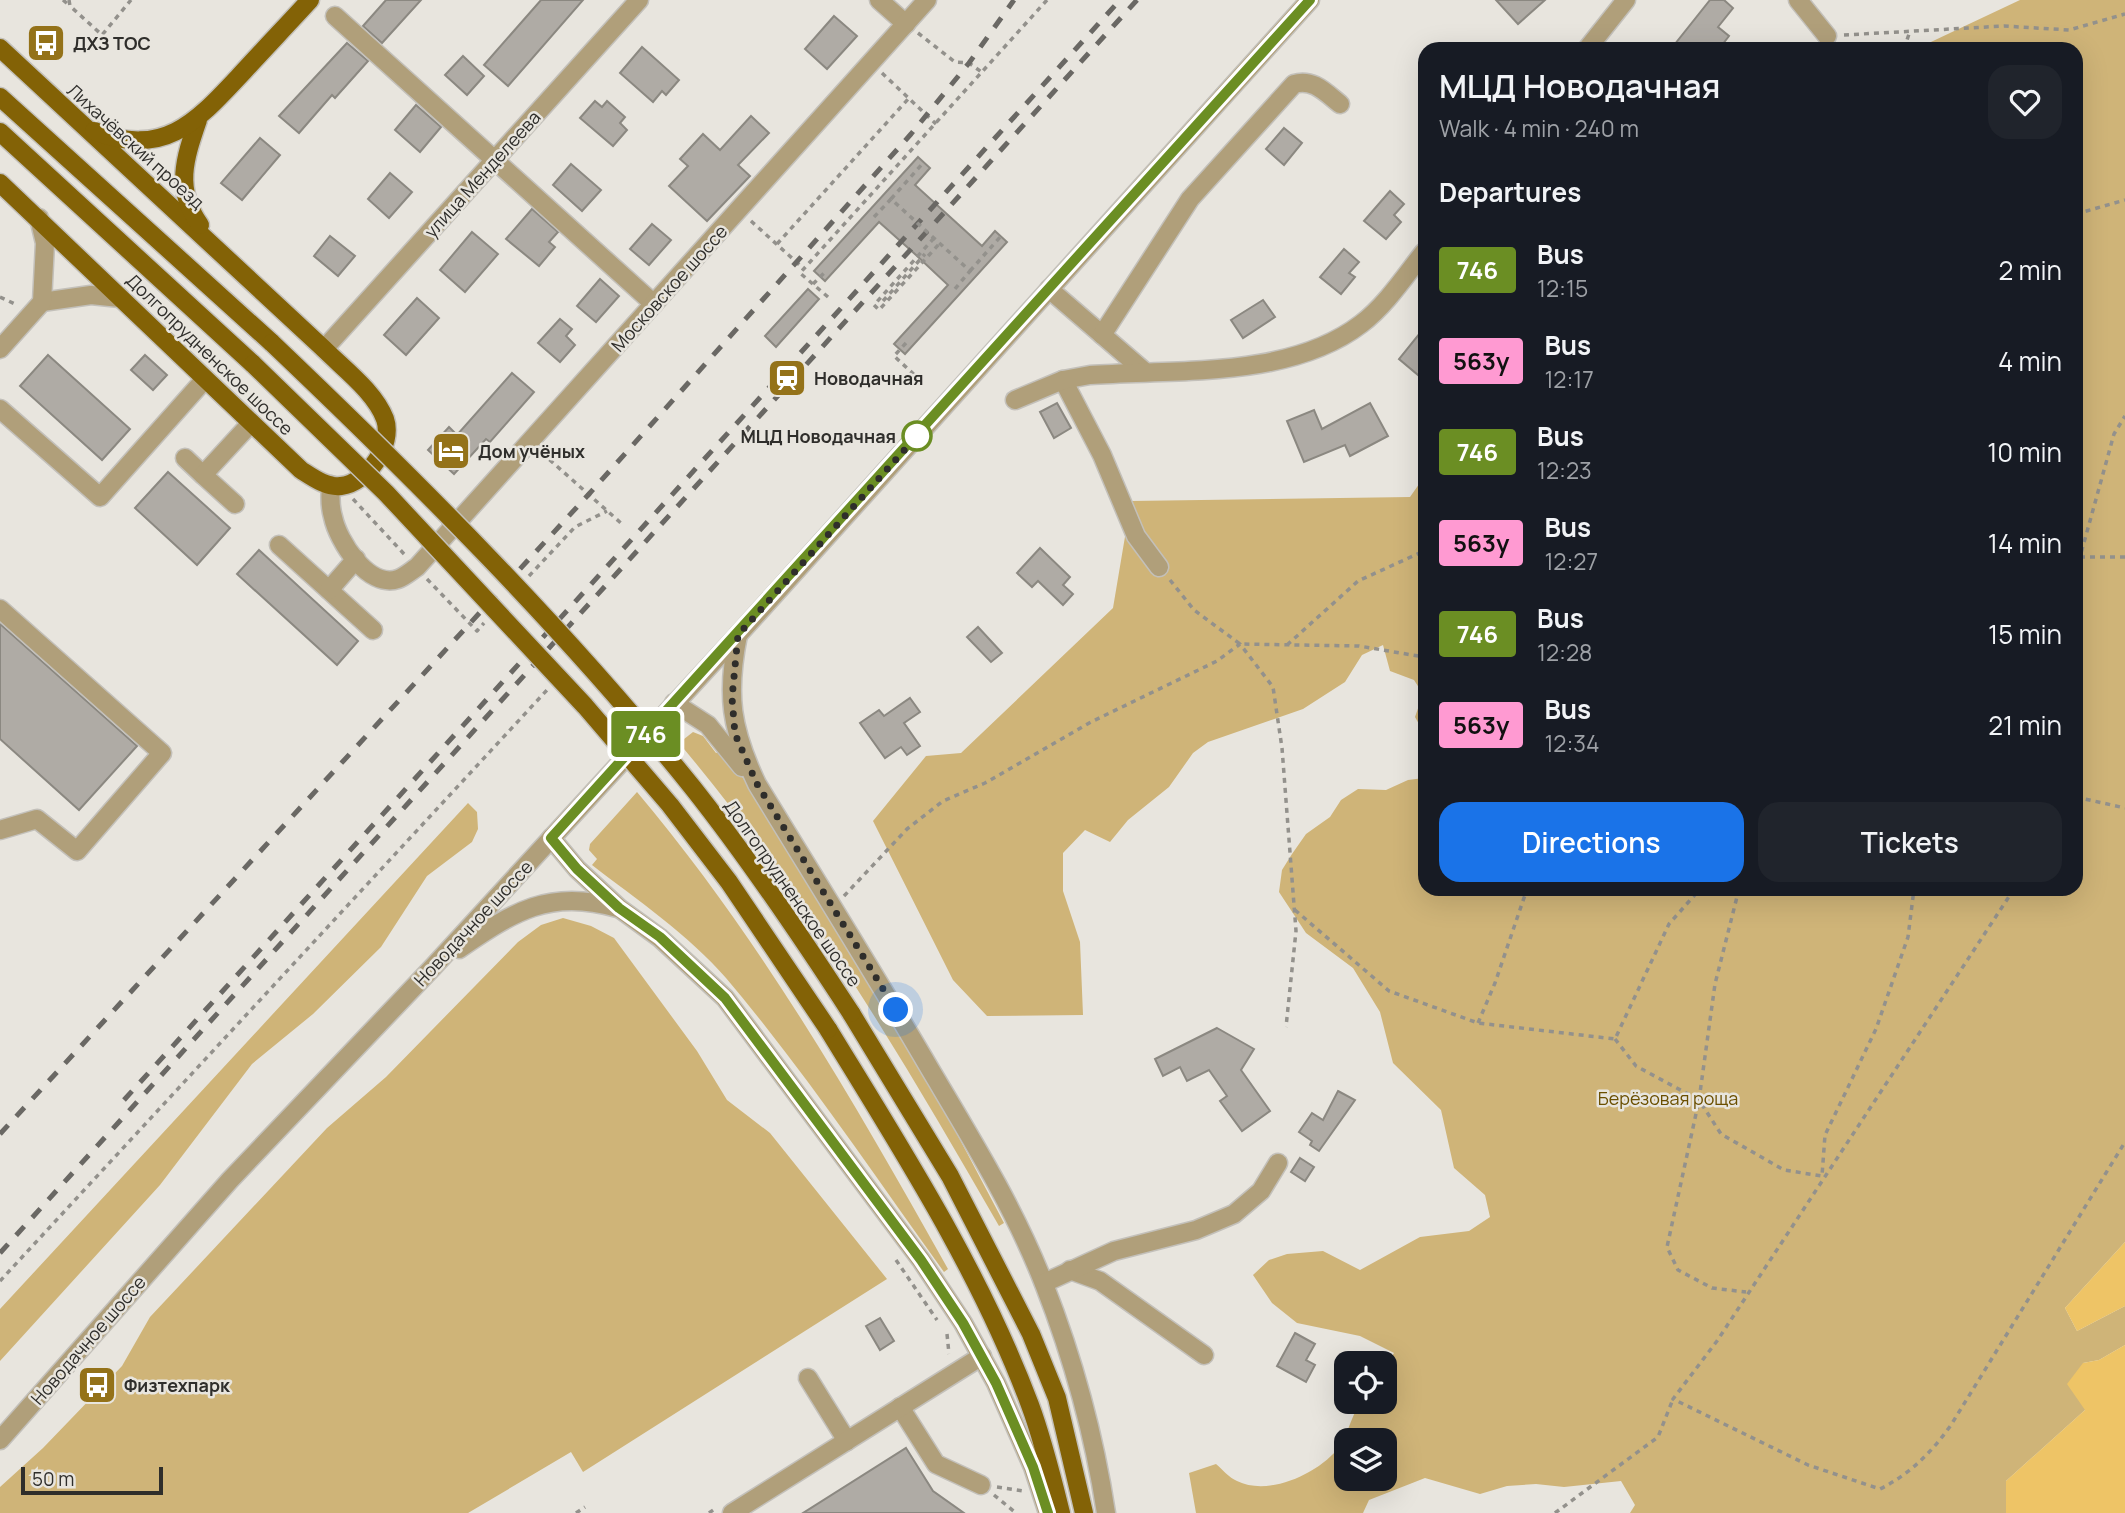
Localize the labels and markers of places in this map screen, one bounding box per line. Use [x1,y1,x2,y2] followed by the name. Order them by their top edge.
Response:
[25,22,67,64] bus stop icon: ДХЗ ТОС
[73,31,151,55] place label: ДХЗ ТОС
[766,357,808,399] station icon: Новодачная
[814,366,924,390] place label: Новодачная
[902,421,932,451] marker: МЦД Новодачная
[740,424,896,448] place label: МЦД Новодачная
[430,430,472,472] hotel icon: Дом учёных
[478,439,585,463] place label: Дом учёных
[76,1364,118,1406] bus stop icon: Физтехпарк
[124,1373,231,1397] place label: Физтехпарк

